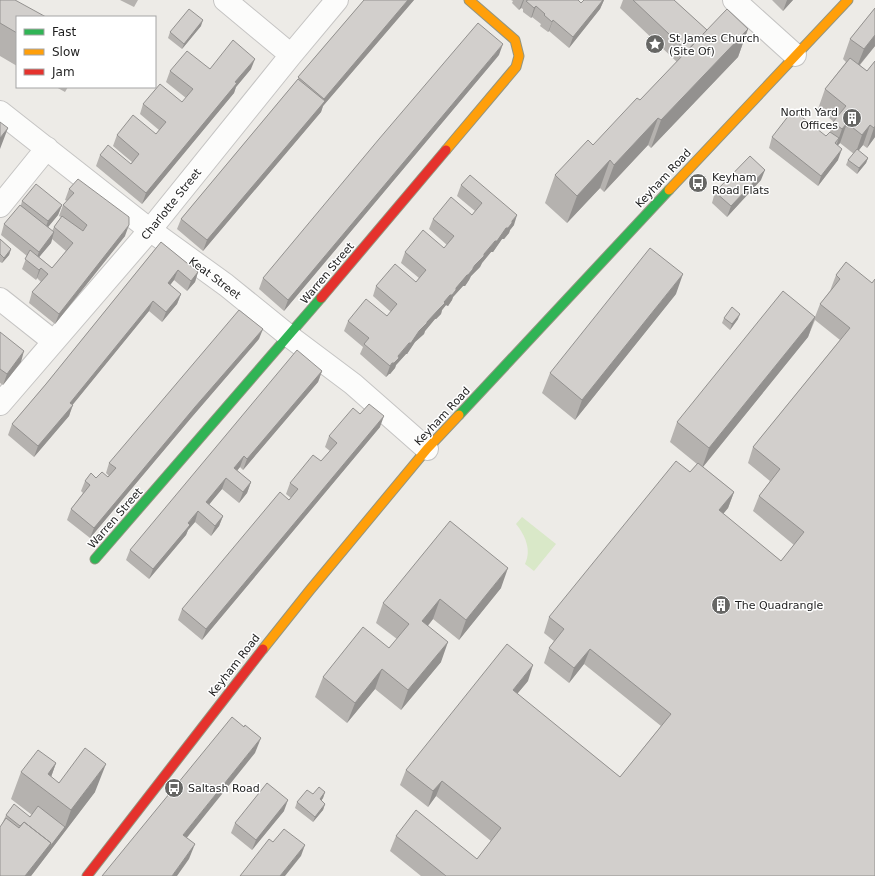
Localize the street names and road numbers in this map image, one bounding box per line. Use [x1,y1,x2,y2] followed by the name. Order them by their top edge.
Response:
[633,146,694,210] street label: Keyham Road
[139,165,205,243] street label: Charlotte Street
[298,239,357,307] street label: Warren Street
[186,255,244,302] street label: Keat Street
[412,384,473,448] street label: Keyham Road
[85,485,146,551] street label: Warren Street
[206,632,263,699] street label: Keyham Road

